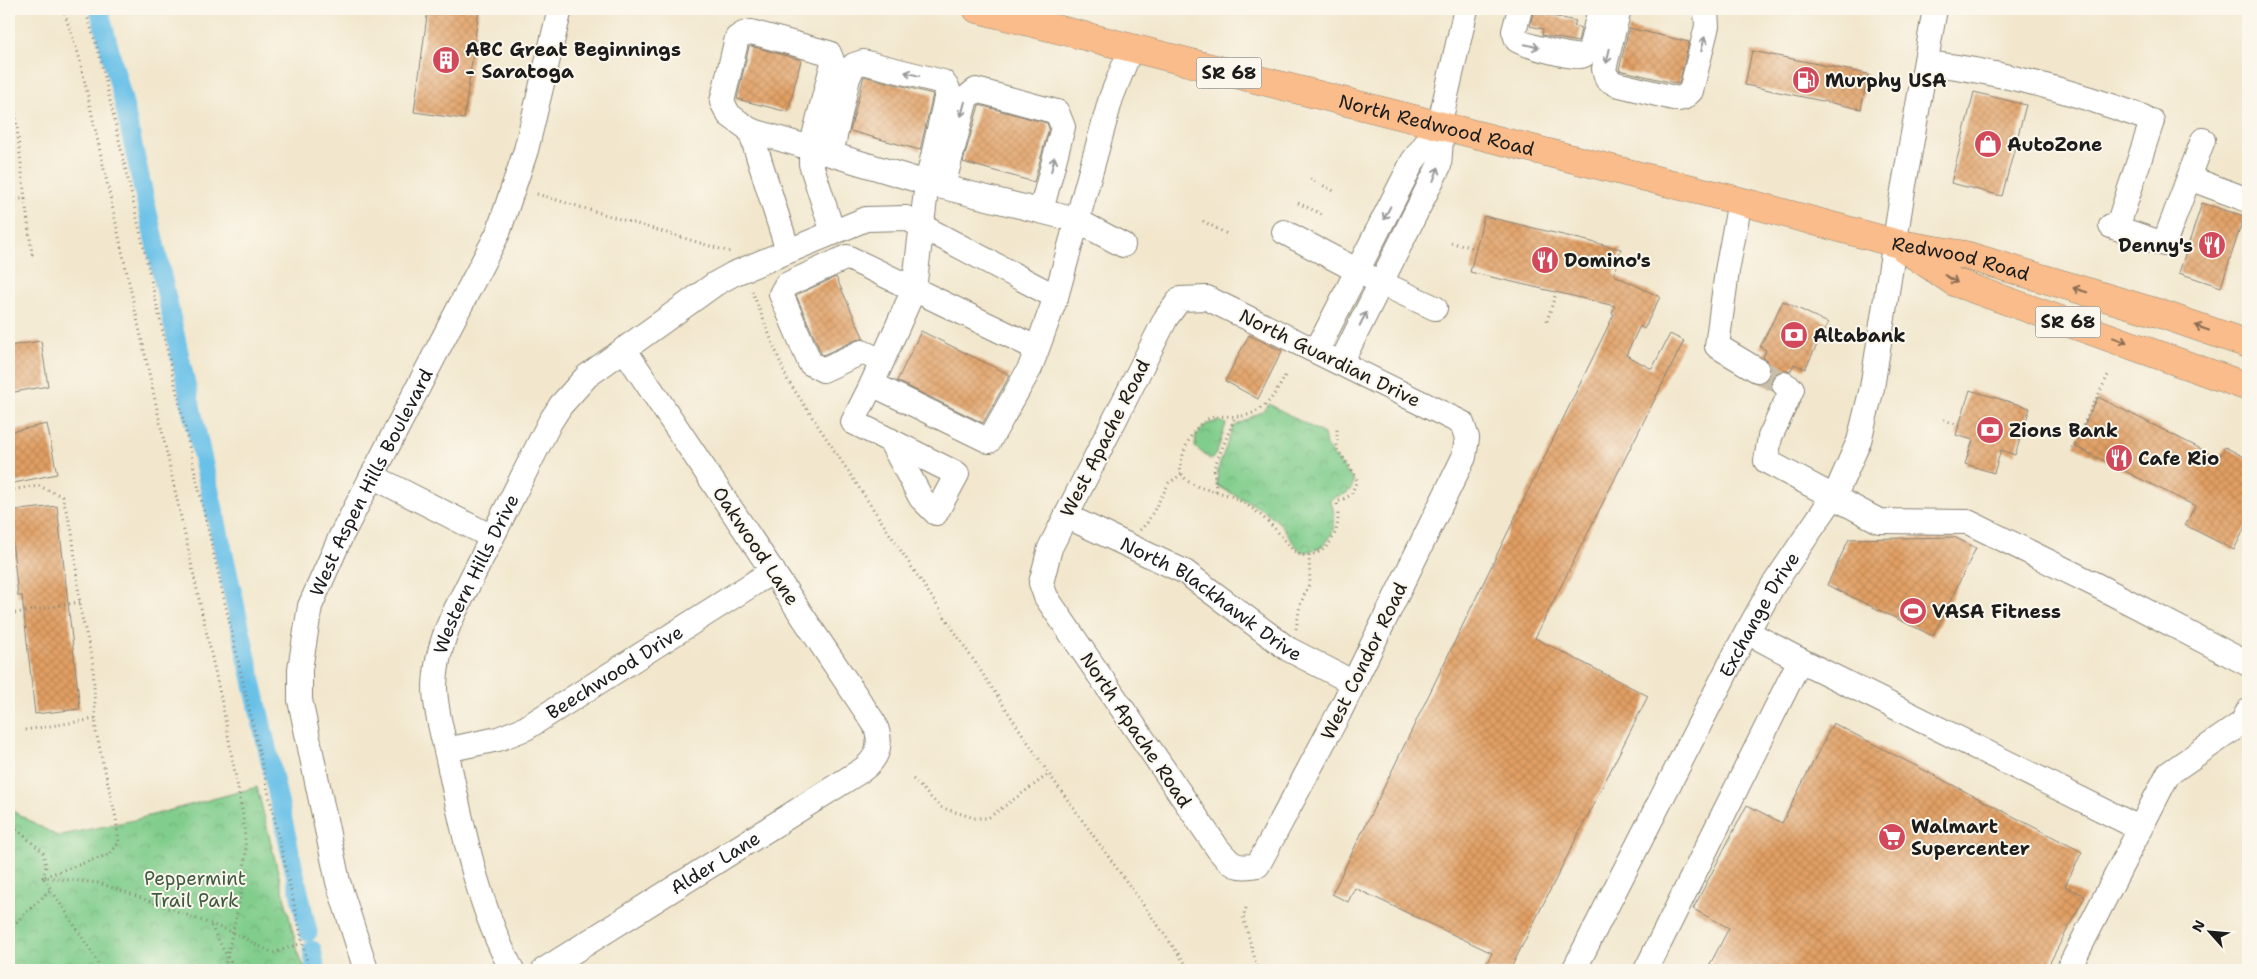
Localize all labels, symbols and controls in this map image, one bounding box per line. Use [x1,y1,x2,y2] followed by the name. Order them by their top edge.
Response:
[1699,36,1708,52] one-way arrow
[465,37,681,84] place label: ABC Great Beginnings - Saratoga
[1524,42,1540,51] one-way arrow
[431,45,461,75] building icon: ABC Great Beginnings - Saratoga
[1603,48,1612,64] one-way arrow
[1196,58,1262,88] road number: SR 68
[1791,65,1821,95] fuel station icon: Murphy USA
[1825,68,1947,93] place label: Murphy USA
[905,69,921,79] one-way arrow
[1336,88,1537,161] street label: North Redwood Road
[958,101,967,117] one-way arrow
[1973,129,2003,159] shop icon: AutoZone
[2007,132,2102,157] place label: AutoZone
[1049,157,1058,173] one-way arrow
[1431,167,1441,182] one-way arrow
[1382,205,1392,220] one-way arrow
[1890,230,2033,286] street label: Redwood Road
[2197,230,2227,260] restaurant icon: Denny's
[2118,233,2193,258] place label: Denny's
[1530,245,1560,275] restaurant icon: Domino's
[1564,248,1651,273] place label: Domino's
[1943,274,1957,284] one-way arrow
[2073,284,2089,294] one-way arrow
[1235,303,1425,413] street label: North Guardian Drive
[2036,306,2100,338] road number: SR 68
[1359,312,1368,327] one-way arrow
[1779,320,1809,350] bank icon: Altabank
[1813,323,1906,348] place label: Altabank
[2194,323,2210,333] one-way arrow
[2111,336,2127,346] one-way arrow
[1054,355,1156,521] street label: West Apache Road
[303,364,438,600] street label: West Aspen Hills Boulevard
[1975,415,2005,445] bank icon: Zions Bank
[2009,418,2118,443] place label: Zions Bank
[2104,443,2134,473] restaurant icon: Cafe Rio
[2138,446,2219,471] place label: Cafe Rio
[707,482,805,610] street label: Oakwood Lane
[427,490,524,657] street label: Western Hills Drive
[1117,531,1306,667] street label: North Blackhawk Drive
[1713,547,1805,681] street label: Exchange Drive
[1315,578,1413,744] street label: West Condor Road
[1898,596,1928,626] sports icon: VASA Fitness
[1932,599,2061,624] place label: VASA Fitness
[541,619,688,725] street label: Beechwood Drive
[1075,647,1197,813] street label: North Apache Road
[1911,814,2030,861] place label: Walmart Supercenter
[1877,822,1907,852] supermarket icon: Walmart Supercenter
[665,825,765,900] street label: Alder Lane
[144,866,246,913] park label: Peppermint Trail Park
[2184,906,2234,956] north arrow
[2188,917,2209,935] text: N

